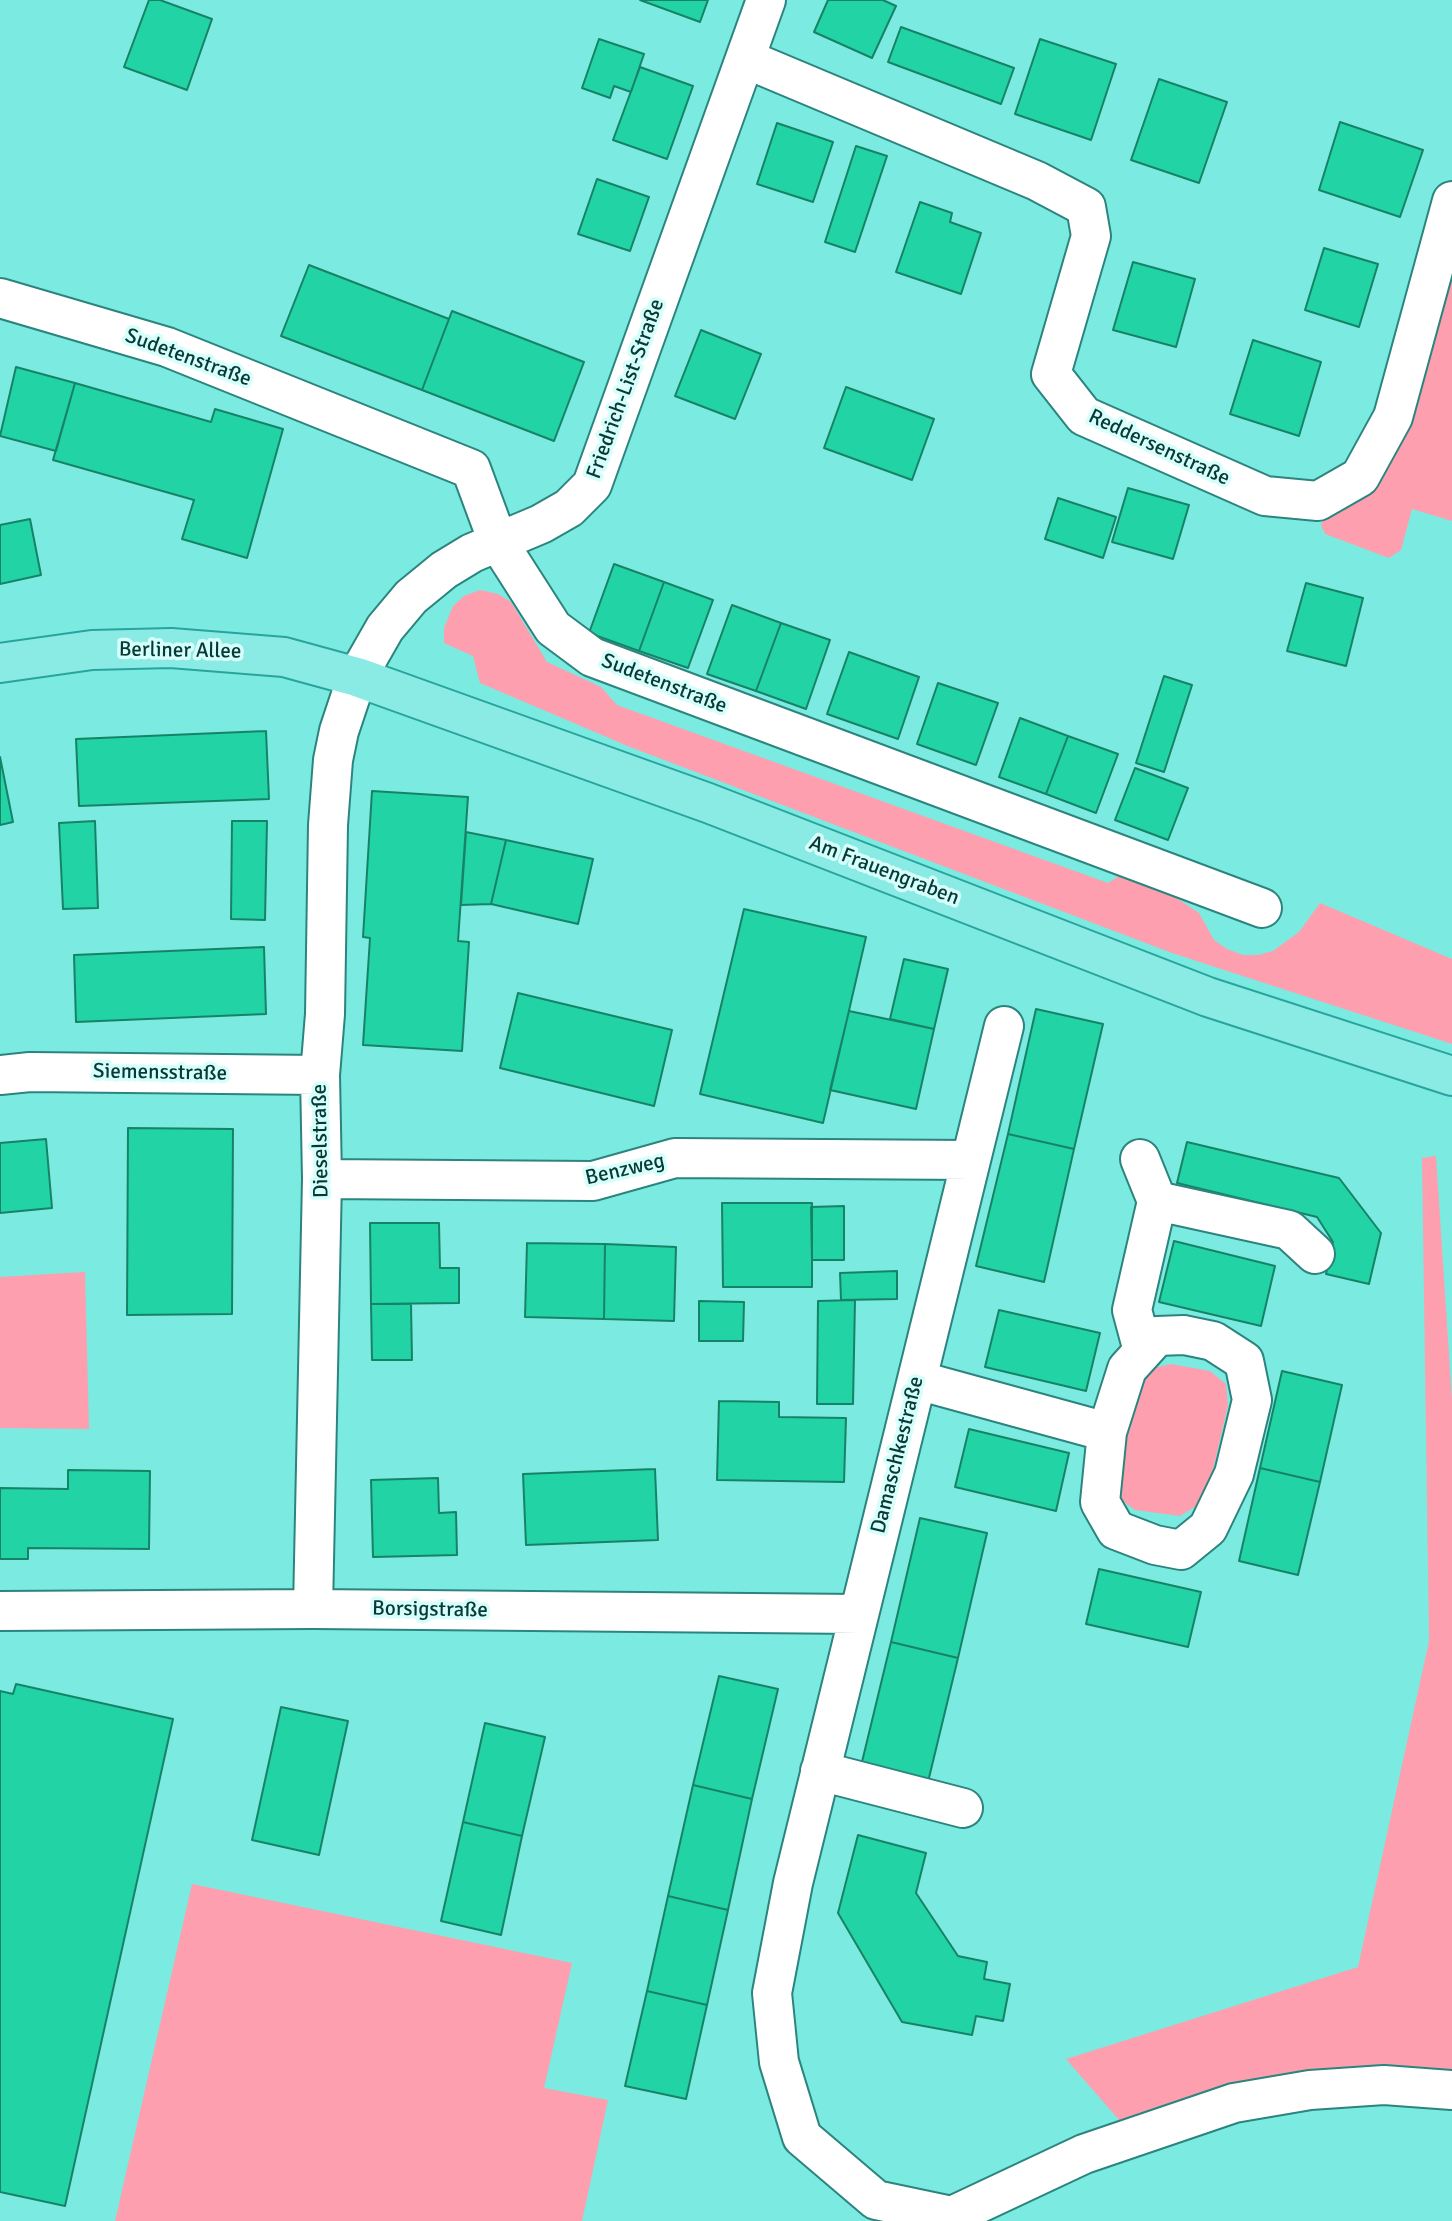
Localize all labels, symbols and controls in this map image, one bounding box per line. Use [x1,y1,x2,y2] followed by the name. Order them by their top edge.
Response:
[582,296,670,482] street label: Friedrich-List-Straße
[122,324,254,392] street label: Sudetenstraße
[1084,404,1234,492] street label: Reddersenstraße
[119,637,241,665] street label: Berliner Allee
[598,649,730,719] street label: Sudetenstraße
[805,831,963,911] street label: Am Frauengraben
[93,1059,227,1087] street label: Siemensstraße
[307,1084,335,1198] street label: Dieselstraße
[583,1149,667,1191] street label: Benzweg
[866,1374,930,1536] street label: Damaschkestraße
[372,1596,488,1624] street label: Borsigstraße

